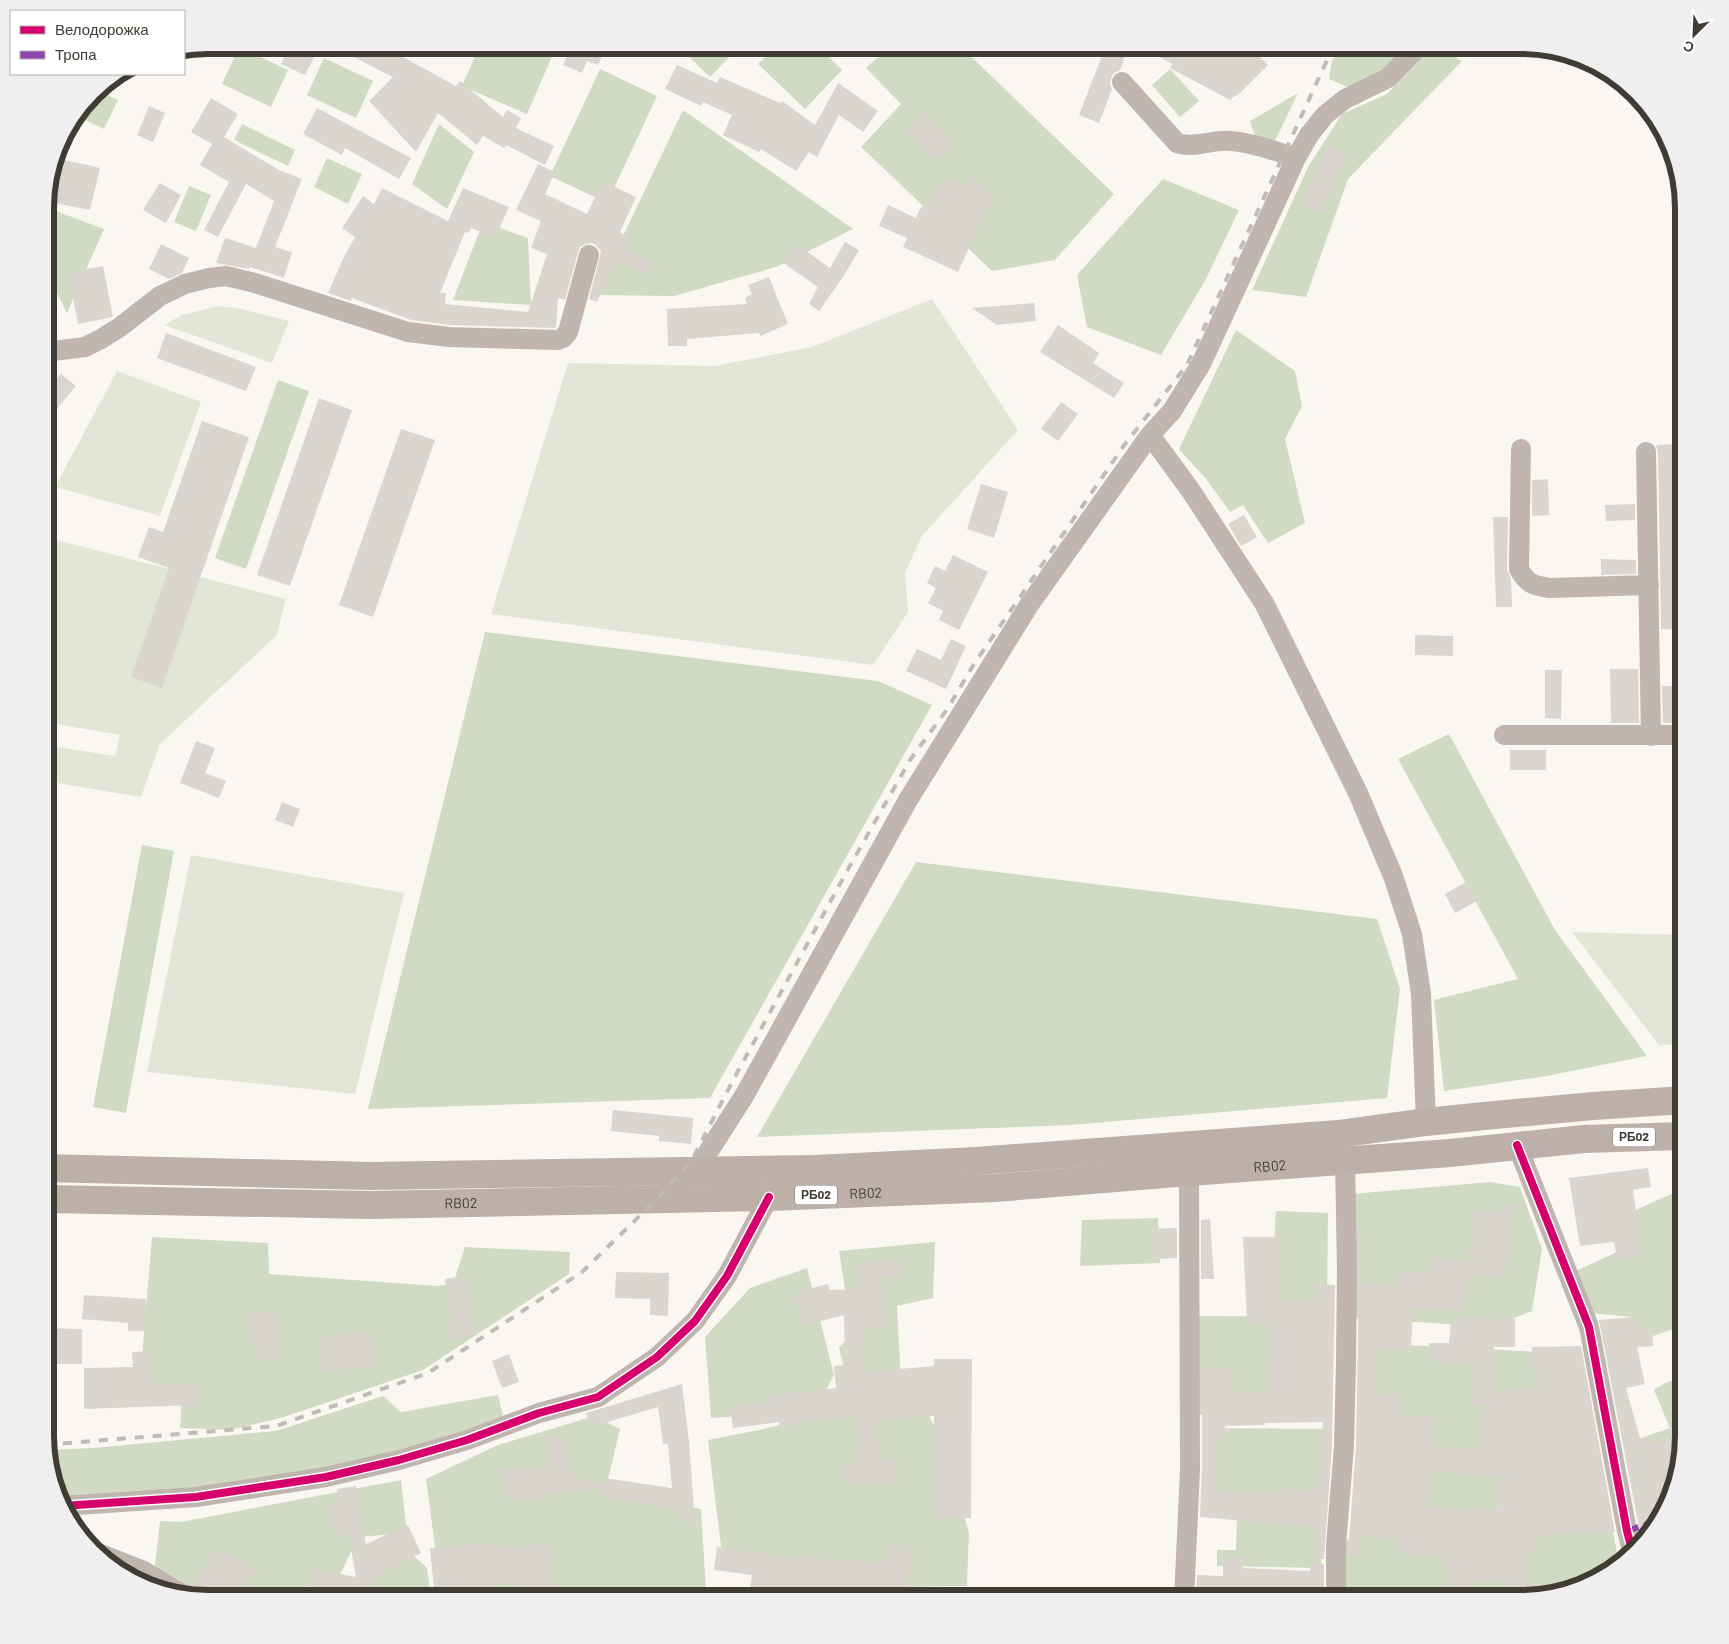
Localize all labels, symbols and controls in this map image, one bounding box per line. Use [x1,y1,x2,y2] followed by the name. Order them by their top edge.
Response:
[10,10,185,75] legend
[1669,10,1719,60] north arrow
[55,20,149,38] text: Велодорожка
[1680,38,1697,57] text: С
[55,45,97,63] text: Тропа
[1613,1128,1655,1146] road number: РБ02
[1253,1156,1287,1175] street label: RB02
[849,1184,882,1202] street label: RB02
[795,1186,837,1204] road number: РБ02
[444,1194,477,1212] street label: RB02

